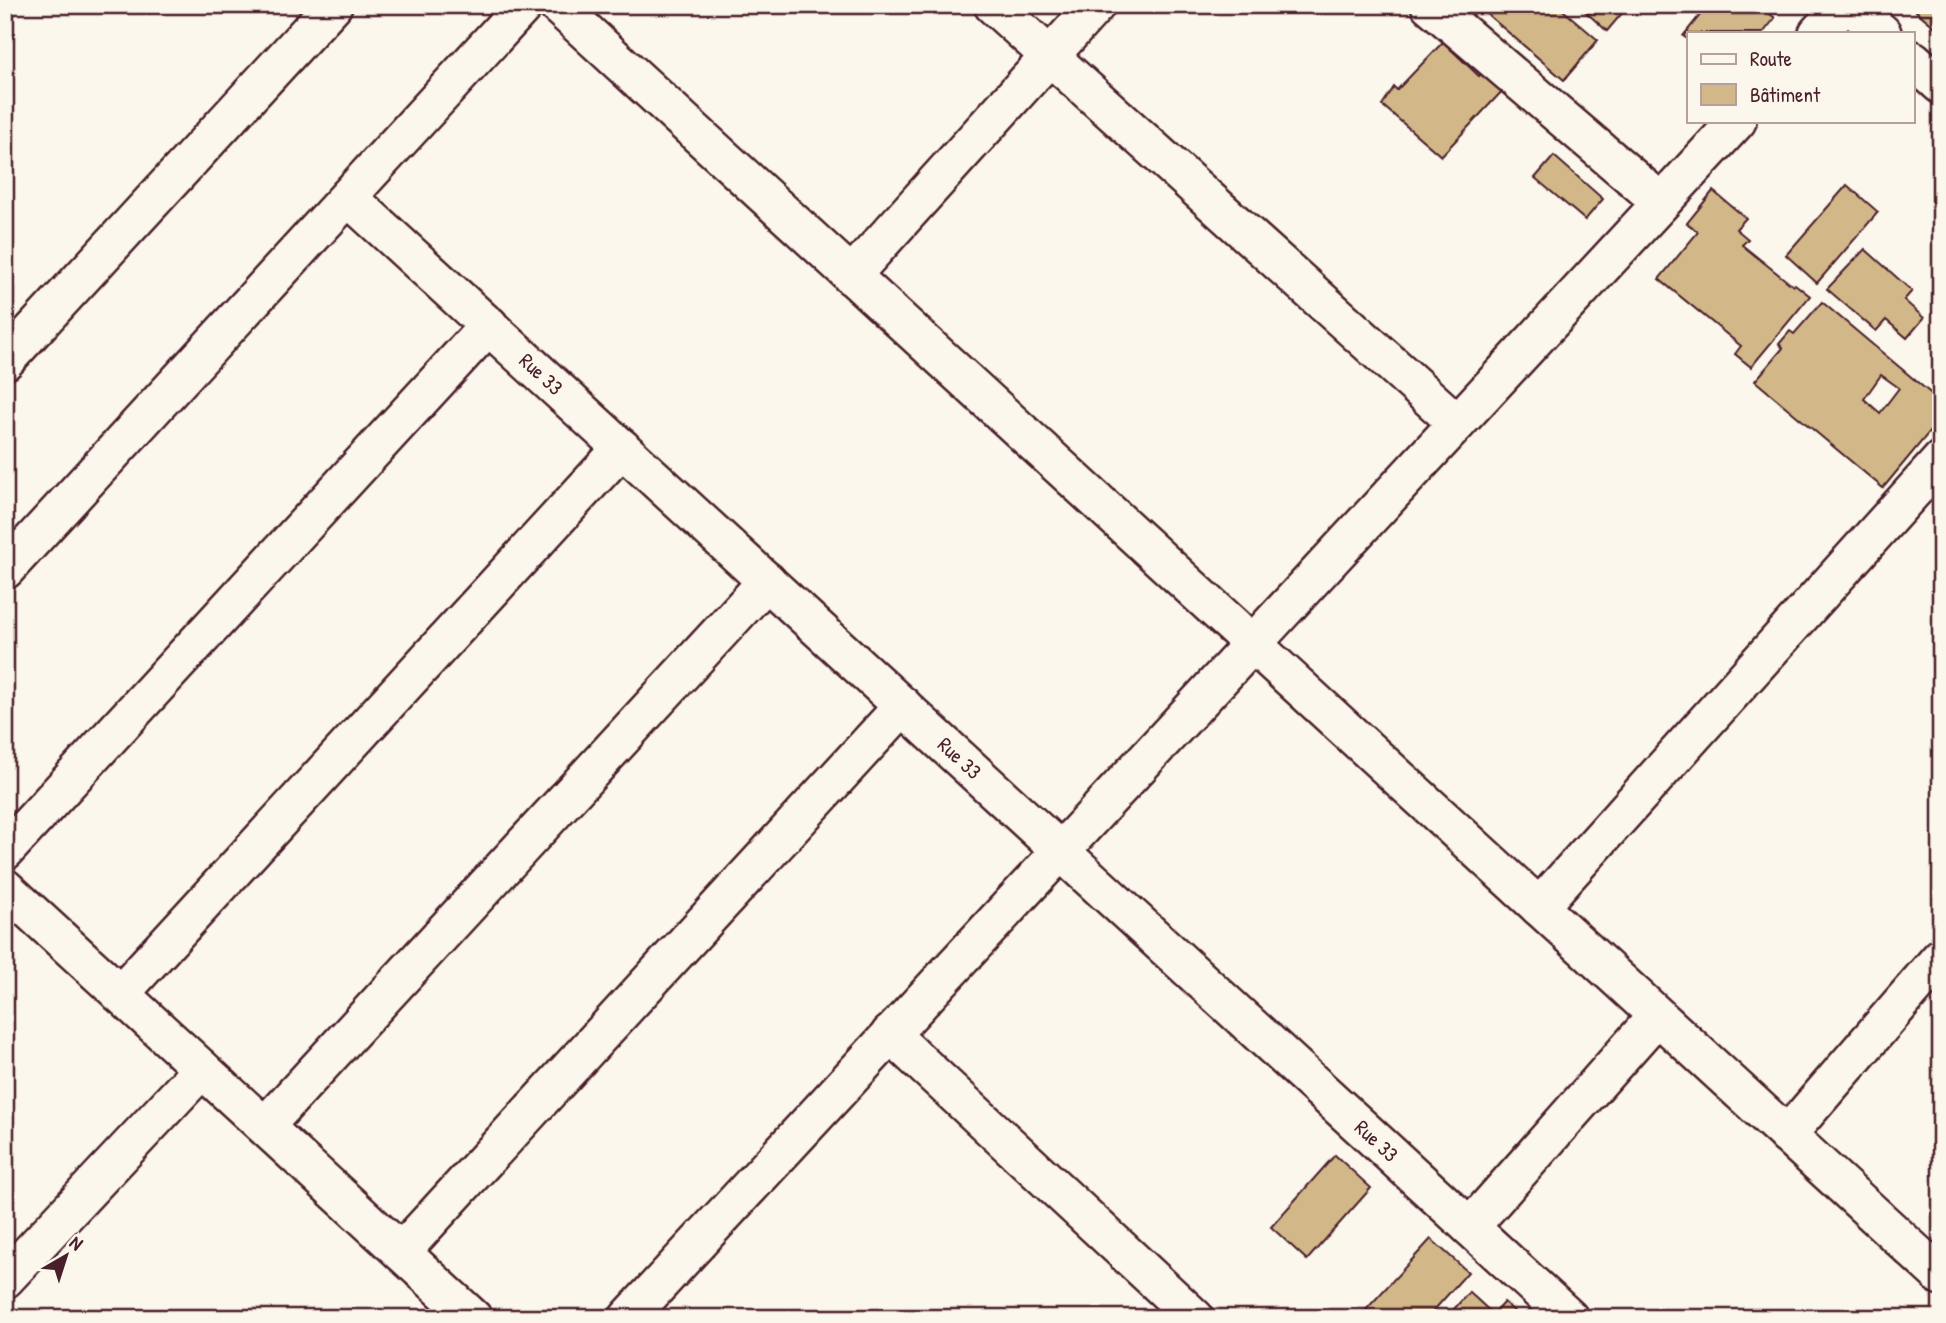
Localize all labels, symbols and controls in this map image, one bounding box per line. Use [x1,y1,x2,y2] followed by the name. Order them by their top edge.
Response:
[1687,32,1914,122] legend
[1750,44,1792,73] text: Route
[1750,80,1821,109] text: Bâtiment
[513,346,570,401] street label: Rue 33
[932,730,988,786] street label: Rue 33
[1348,1113,1405,1168] street label: Rue 33
[32,1222,102,1292] north arrow
[65,1230,89,1256] text: N

